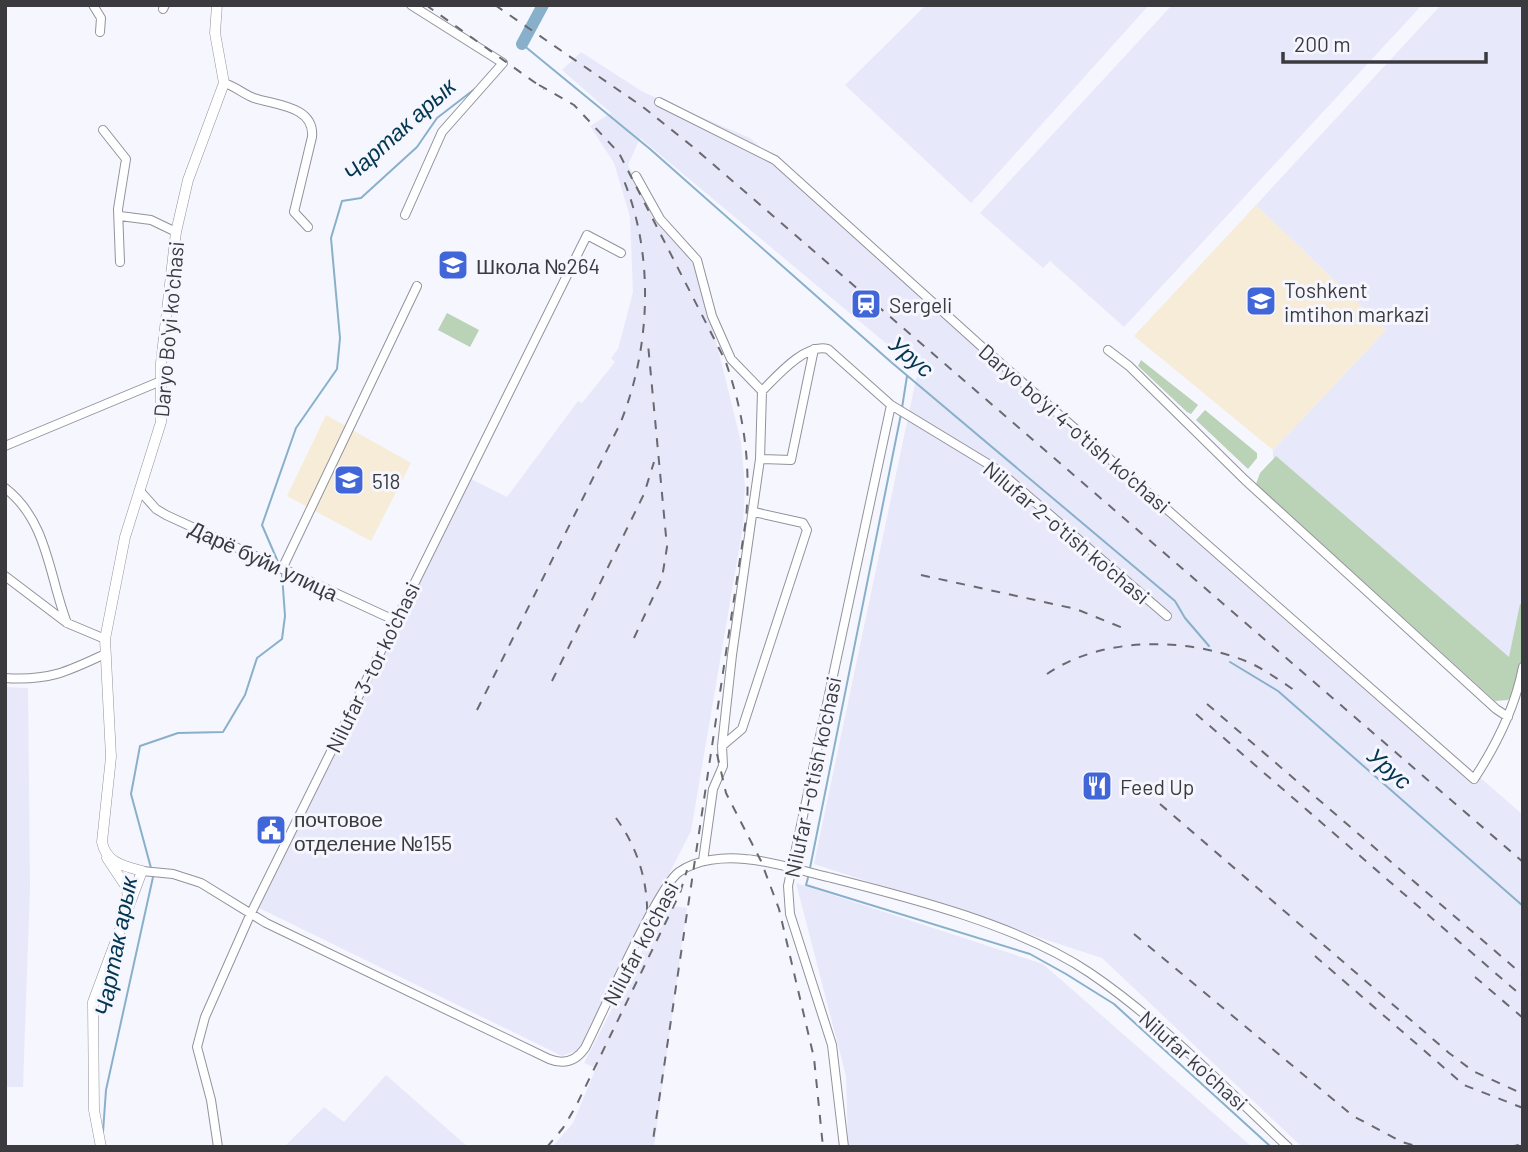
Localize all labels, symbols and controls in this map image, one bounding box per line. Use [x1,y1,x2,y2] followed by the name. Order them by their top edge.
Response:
[1283,21,1486,65] scale bar
[1294,31,1351,56] text: 200 m
[337,71,462,187] water label: Чартак арык
[148,240,188,418] street label: Daryo Boʻyi koʻchasi
[436,248,470,282] school or university icon: Школа №264
[476,253,600,278] place label: Школа №264
[1284,277,1429,326] place label: Toshkent imtihon markazi
[1244,284,1278,318] school or university icon: Toshkent imtihon markazi
[849,287,883,321] station icon: Sergeli
[889,292,952,317] place label: Sergeli
[883,329,940,383] water label: Урус
[974,338,1176,518] street label: Daryo bo'yi 4-o'tish ko'chasi
[979,455,1155,609] street label: Nilufar 2-o'tish ko'chasi
[332,463,366,497] school or university icon: 518
[372,468,401,493] place label: 518
[186,515,342,605] street label: Дарё буйи улица
[320,578,424,756] street label: Nilufar 3-tor ko'chasi
[778,674,846,880] street label: Nilufar 1-o'tish ko'chasi
[1361,741,1418,795] water label: Урус
[1080,769,1114,803] restaurant icon: Feed Up
[1120,774,1194,799] place label: Feed Up
[294,806,452,855] place label: почтовое отделение №155
[254,813,288,847] public building icon: почтовое отделение №155
[88,873,142,1018] water label: Чартак арык
[597,877,683,1009] street label: Nilufar ko'chasi
[1135,1005,1253,1115] street label: Nilufar ko'chasi

